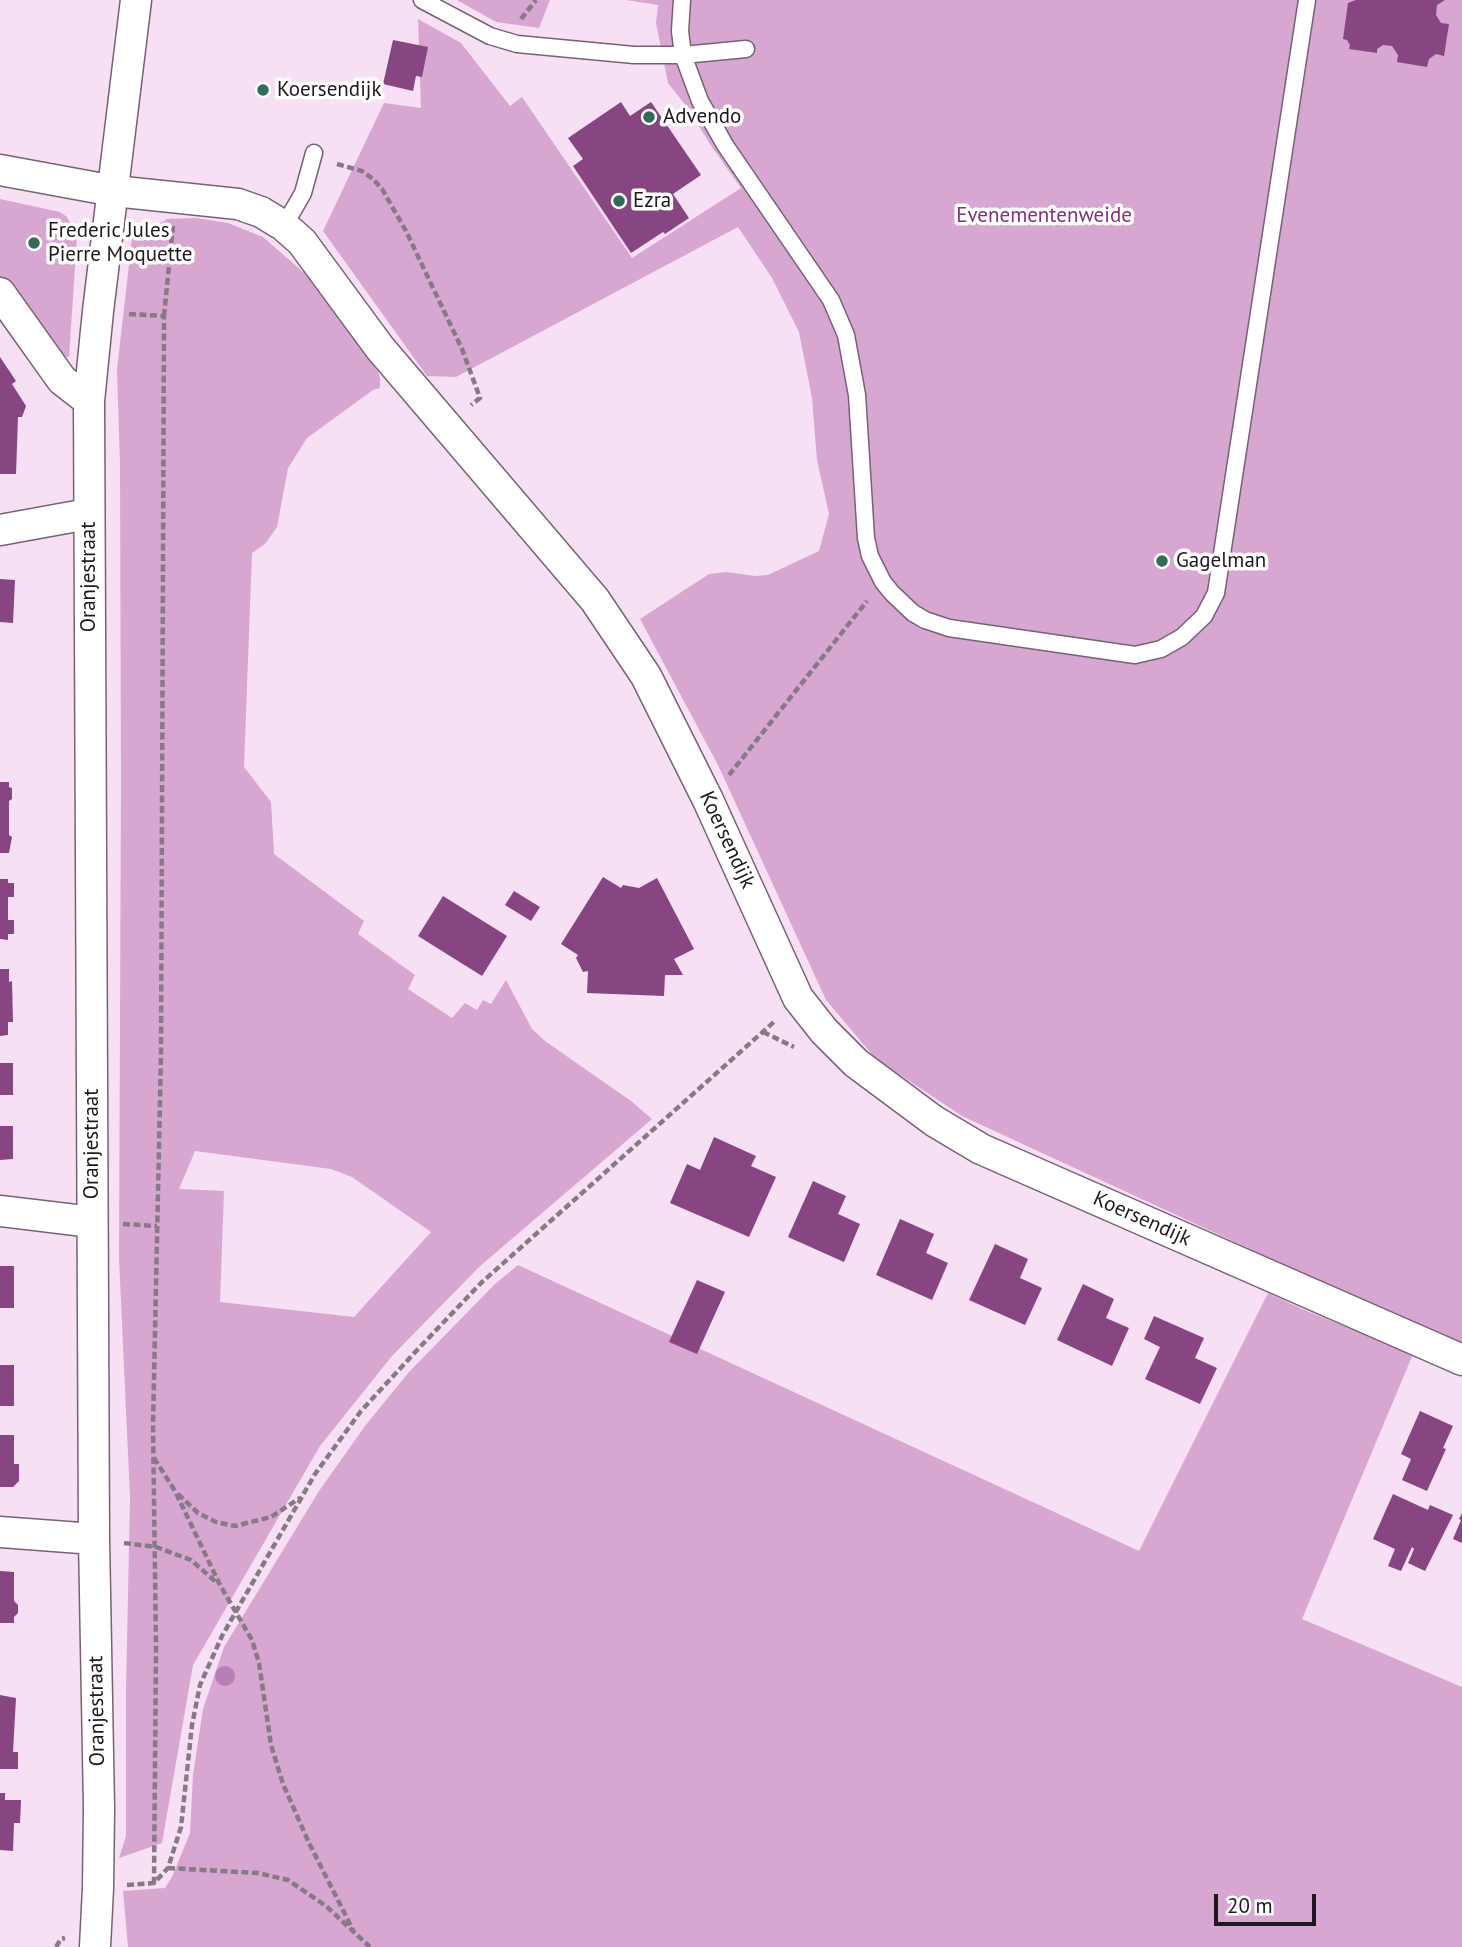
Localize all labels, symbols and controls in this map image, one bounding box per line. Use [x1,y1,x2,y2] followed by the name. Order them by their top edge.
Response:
[277,77,381,103] place label: Koersendijk
[255,82,271,98] marker: Koersendijk
[663,104,741,130] place label: Advendo
[641,109,657,125] marker: Advendo
[633,188,671,214] place label: Ezra
[611,193,627,209] marker: Ezra
[956,203,1132,229] park label: Evenementenweide
[48,218,192,268] place label: Frederic Jules Pierre Moquette
[26,235,42,251] marker: Frederic Jules Pierre Moquette
[76,522,102,632] street label: Oranjestraat
[1176,548,1266,574] place label: Gagelman
[1154,553,1170,569] marker: Gagelman
[694,787,760,893] street label: Koersendijk
[79,1089,105,1199] street label: Oranjestraat
[1089,1186,1195,1252] street label: Koersendijk
[83,1655,111,1767] street label: Oranjestraat
[1217,1881,1318,1925] scale bar
[1227,1892,1273,1919] text: 20 m

